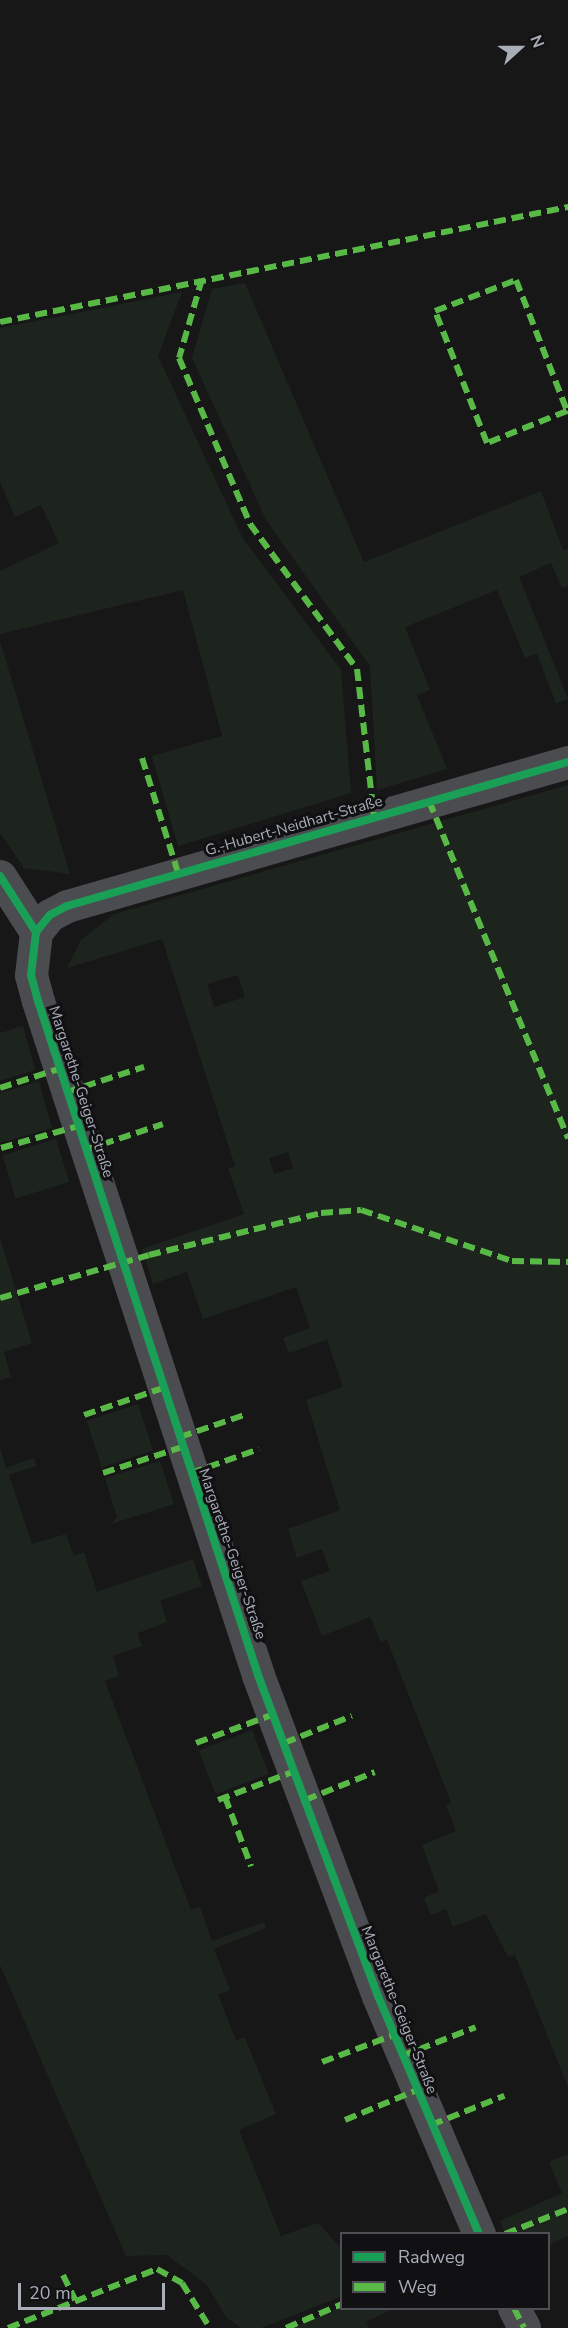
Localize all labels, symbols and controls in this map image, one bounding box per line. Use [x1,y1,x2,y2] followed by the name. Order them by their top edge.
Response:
[490,18,550,78] north arrow
[524,32,549,51] text: N
[203,792,385,860] street label: G.-Hubert-Neidhart-Straße
[45,1004,117,1180] street label: Margarethe-Geiger-Straße
[194,1466,270,1642] street label: Margarethe-Geiger-Straße
[357,1923,441,2097] street label: Margarethe-Geiger-Straße
[340,2232,550,2310] legend
[398,2245,465,2269] text: Radweg
[21,2271,168,2309] scale bar
[398,2275,437,2299] text: Weg
[29,2281,71,2305] text: 20 m

